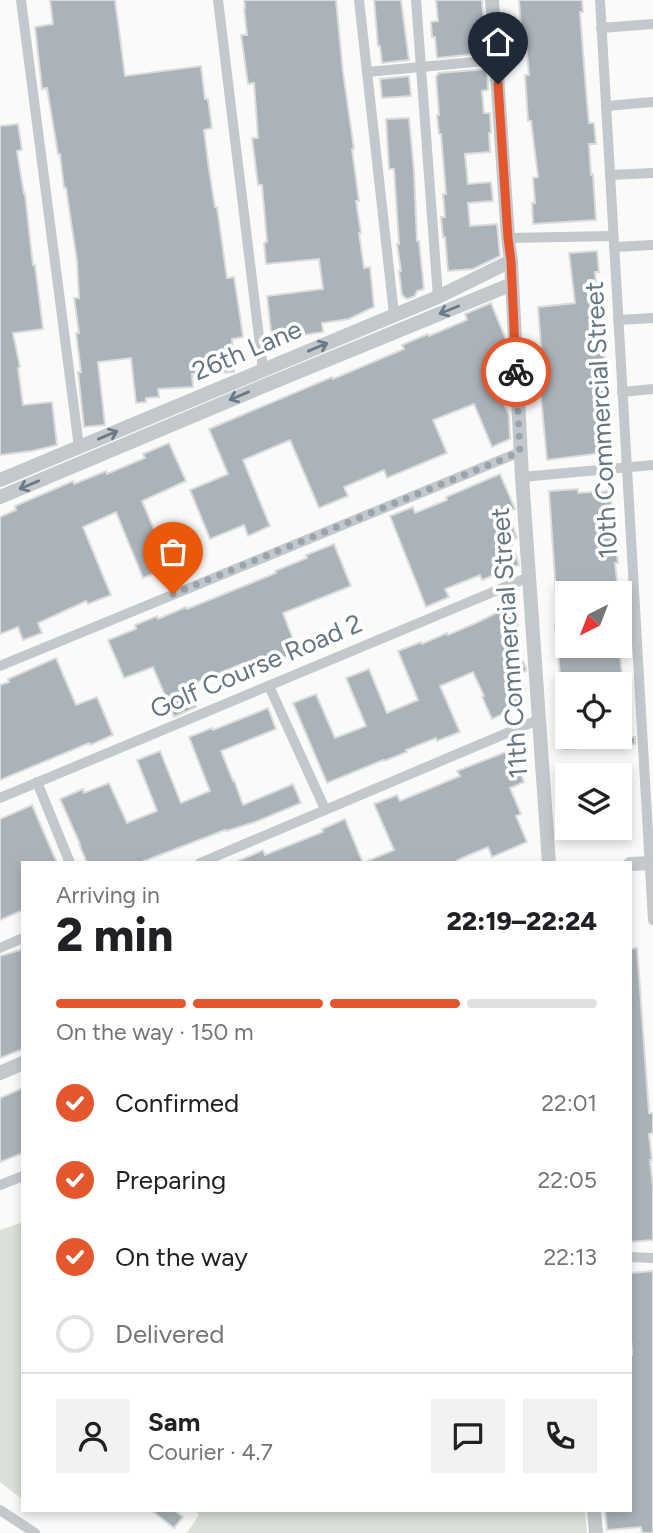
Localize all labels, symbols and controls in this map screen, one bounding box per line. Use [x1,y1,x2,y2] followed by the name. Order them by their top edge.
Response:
[468,12.0,528,84] pin
[479,23,517,61] icon: home
[578,280,624,559] street label: 10th Commercial Street
[439,304,460,317] one-way arrow
[188,313,306,387] street label: 26th Lane
[481,337,551,407] courier
[306,339,328,352] one-way arrow
[497,353,535,391] icon: bike
[228,391,250,404] one-way arrow
[97,428,118,441] one-way arrow
[19,479,40,492] one-way arrow
[484,506,534,780] street label: 11th Commercial Street
[143,522,203,594] pin
[154,533,192,571] icon: bag
[555,581,632,658] north arrow
[555,581,632,840] map controls
[145,607,367,725] street label: Golf Course Road 2
[555,672,632,749] button: locate
[555,763,632,840] button: layers
[56,881,160,909] text: Arriving in
[446,905,597,937] text: 22:19–22:24
[56,907,173,963] text: 2 min
[56,1018,253,1046] text: On the way · 150 m
[56,1084,94,1122] icon: check
[115,1087,239,1119] text: Confirmed
[541,1089,597,1117] text: 22:01
[56,1161,94,1199] icon: check
[115,1164,226,1196] text: Preparing
[537,1166,597,1194] text: 22:05
[56,1238,94,1276] icon: check
[115,1241,248,1273] text: On the way
[543,1243,597,1271] text: 22:13
[115,1318,224,1350] text: Delivered
[56,1399,130,1473] button: person
[431,1399,505,1473] button: chat
[523,1399,597,1473] button: phone
[148,1406,200,1438] text: Sam
[148,1438,273,1466] text: Courier · 4.7

